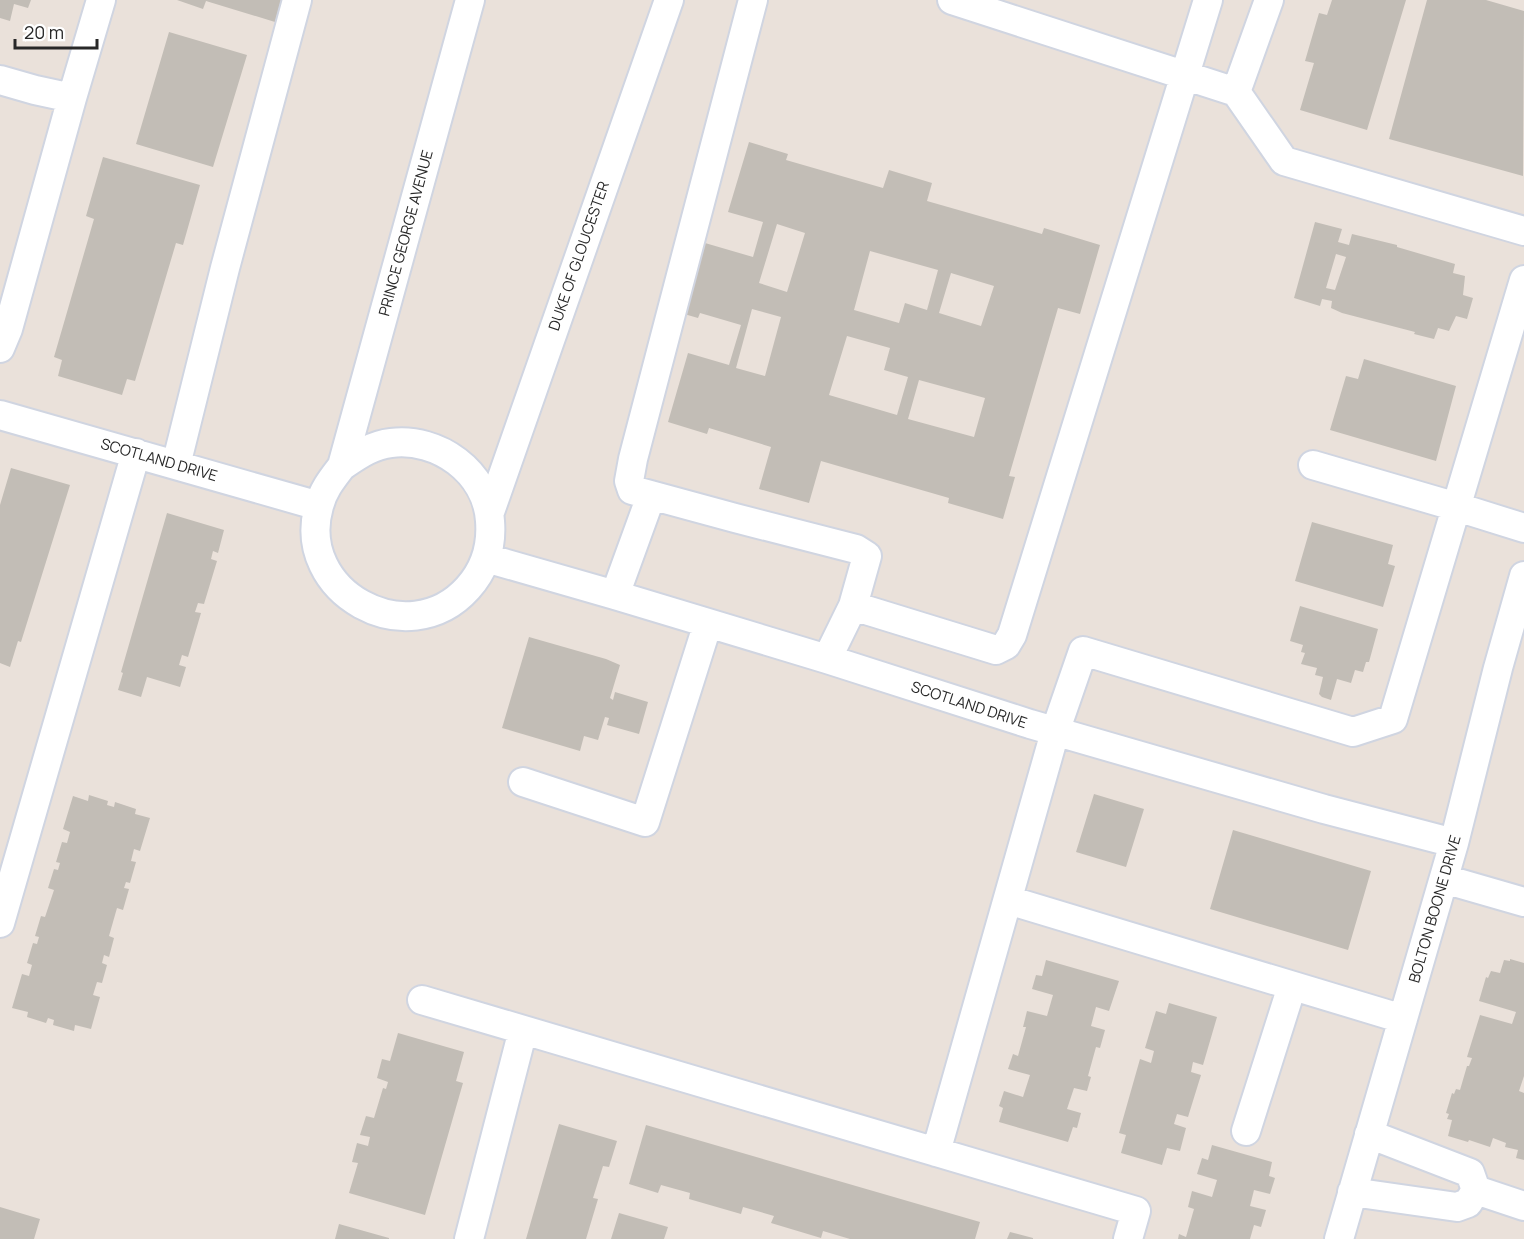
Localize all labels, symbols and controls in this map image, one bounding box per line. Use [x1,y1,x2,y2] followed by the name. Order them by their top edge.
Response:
[15,12,98,50] scale bar
[24,20,64,44] text: 20 m
[373,148,438,318] street label: PRINCE GEORGE AVENUE
[543,178,614,333] street label: DUKE OF GLOUCESTER
[98,433,220,486] street label: SCOTLAND DRIVE
[909,676,1030,733] street label: SCOTLAND DRIVE
[1403,833,1466,985] street label: BOLTON BOONE DRIVE

